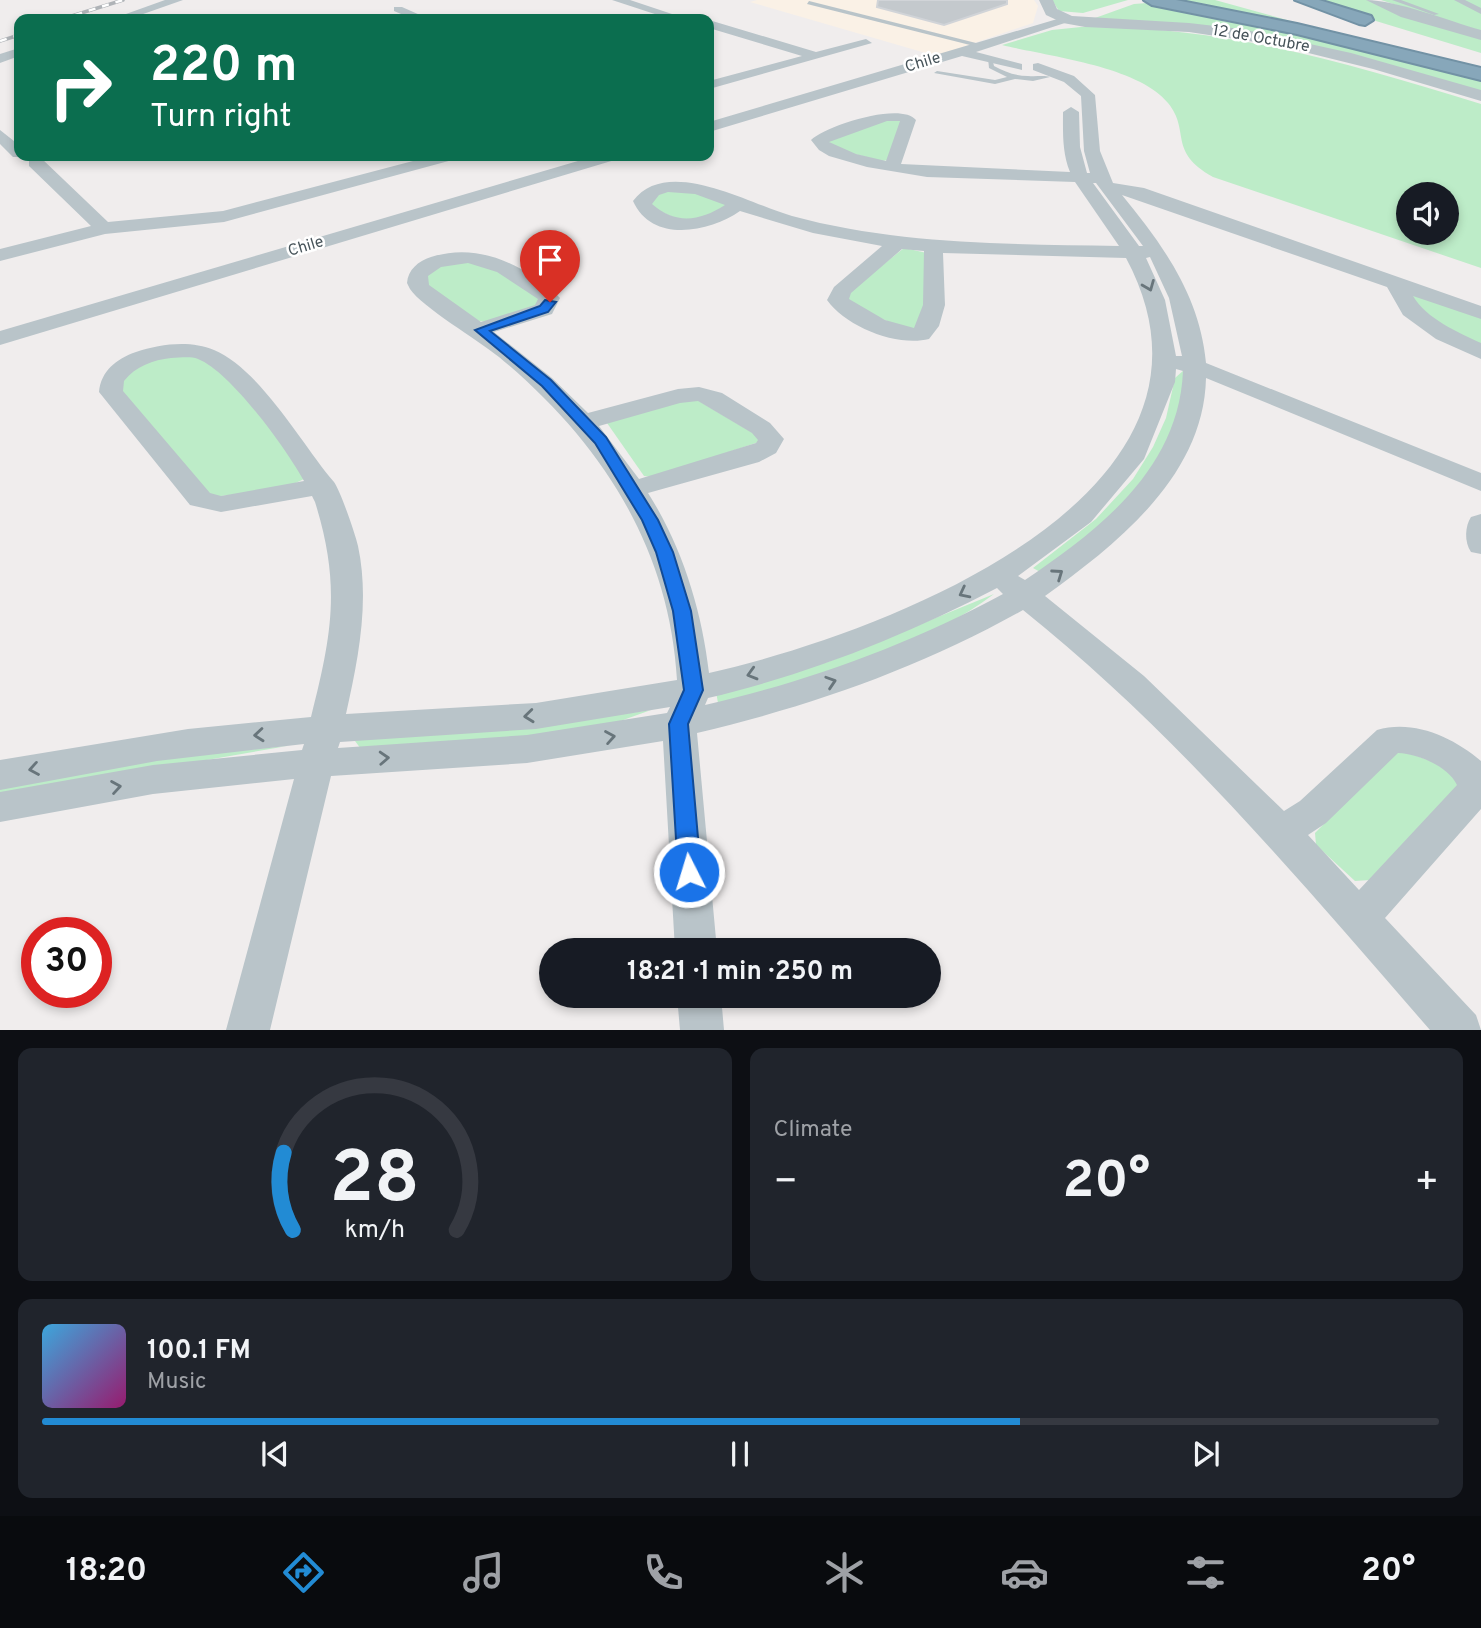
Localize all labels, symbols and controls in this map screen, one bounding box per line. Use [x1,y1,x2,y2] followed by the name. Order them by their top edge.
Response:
[1211,21,1311,57] street label: 12 de Octubre
[150,37,297,99] text: 220 m
[35,42,126,133] icon: right
[903,48,943,78] street label: Chile
[150,98,292,138] text: Turn right
[1396,182,1459,245] map controls
[1396,182,1459,245] button: sound
[520,230,580,302] pin
[286,232,326,262] street label: Chile
[531,241,569,279] icon: arrive
[1140,280,1154,292] one-way arrow
[1050,569,1063,582] one-way arrow
[959,584,971,598] one-way arrow
[746,666,758,681] one-way arrow
[824,676,836,690] one-way arrow
[523,709,535,724] one-way arrow
[253,727,264,742] one-way arrow
[605,730,616,745] one-way arrow
[379,751,390,766] one-way arrow
[28,760,40,775] one-way arrow
[110,780,121,795] one-way arrow
[652,835,726,909] position arrow
[21,917,112,1008] speed limit sign: 30
[627,956,853,989] text: 18:21 · 1 min · 250 m
[774,1116,852,1145] text: Climate
[330,1137,420,1229] text: 28
[1062,1150,1150,1216] text: 20°
[774,1159,798,1208] text: −
[1414,1159,1439,1208] text: +
[344,1215,405,1247] text: km/h
[147,1335,251,1368] text: 100.1 FM
[147,1368,207,1397] text: Music
[256,1435,294,1473] icon: previous
[721,1435,759,1473] icon: pause
[1187,1435,1225,1473] icon: next
[279,1548,328,1597] icon: directions
[459,1548,508,1597] icon: music
[639,1548,688,1597] icon: phone
[820,1548,869,1597] icon: climate
[1000,1548,1049,1597] icon: car
[1181,1548,1230,1597] icon: filters
[66,1552,147,1592] text: 18:20
[1361,1552,1415,1592] text: 20°

